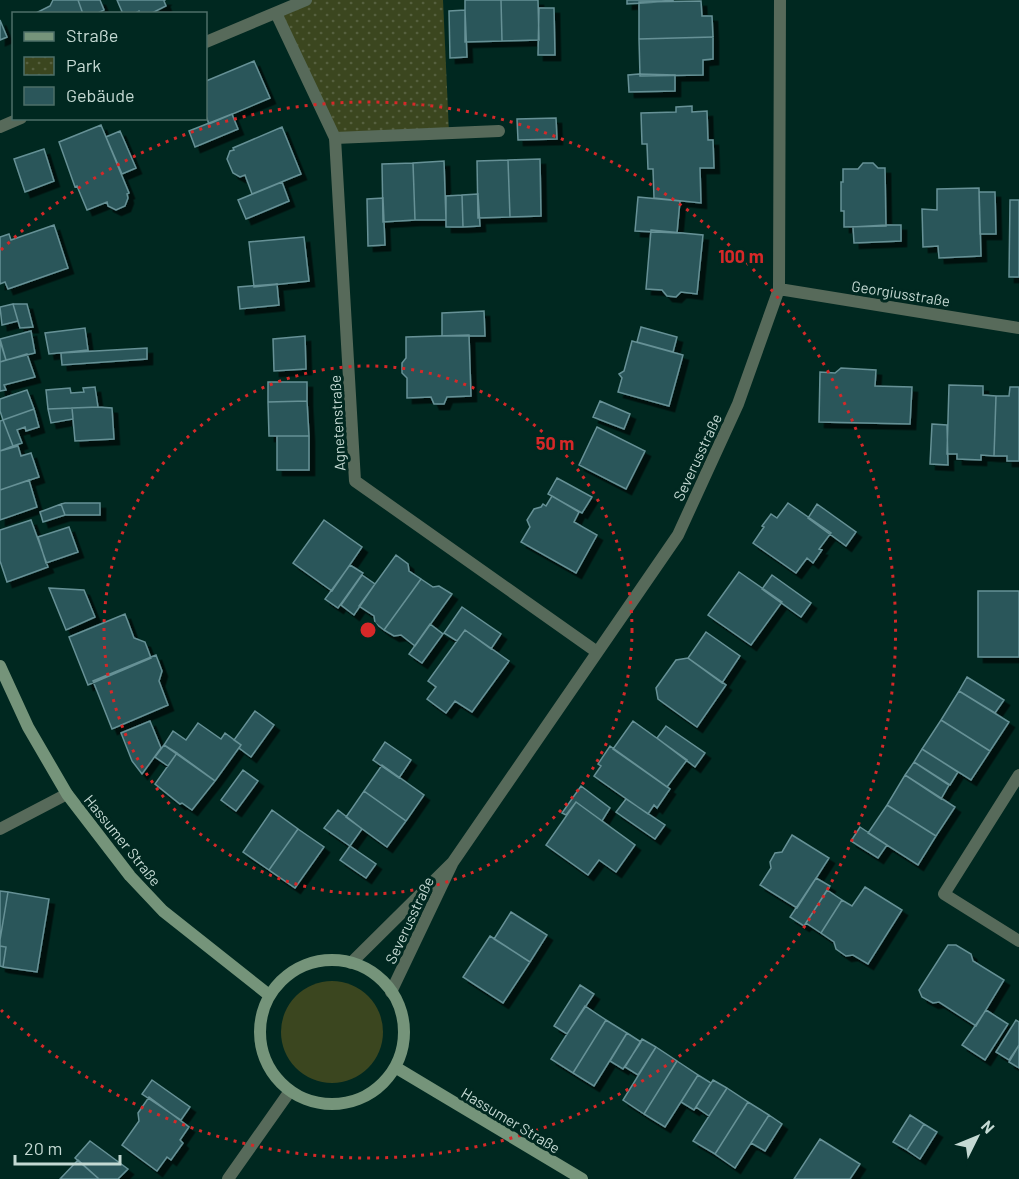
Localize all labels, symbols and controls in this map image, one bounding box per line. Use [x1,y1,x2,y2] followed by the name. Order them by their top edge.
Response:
[12,12,207,120] legend
[66,24,118,46] text: Straße
[66,54,101,76] text: Park
[66,84,135,106] text: Gebäude
[718,245,764,267] text: 100 m
[850,276,952,310] street label: Georgiusstraße
[325,375,349,471] street label: Agnetenstraße
[669,411,725,503] street label: Severusstraße
[536,432,574,454] text: 50 m
[358,620,378,640] centre of rings
[81,791,165,889] street label: Hassumer Straße
[381,874,437,966] street label: Severusstraße
[458,1083,564,1157] street label: Hassumer Straße
[947,1107,1007,1167] north arrow
[978,1116,999,1137] text: N
[15,1128,120,1166] scale bar
[24,1137,62,1159] text: 20 m

